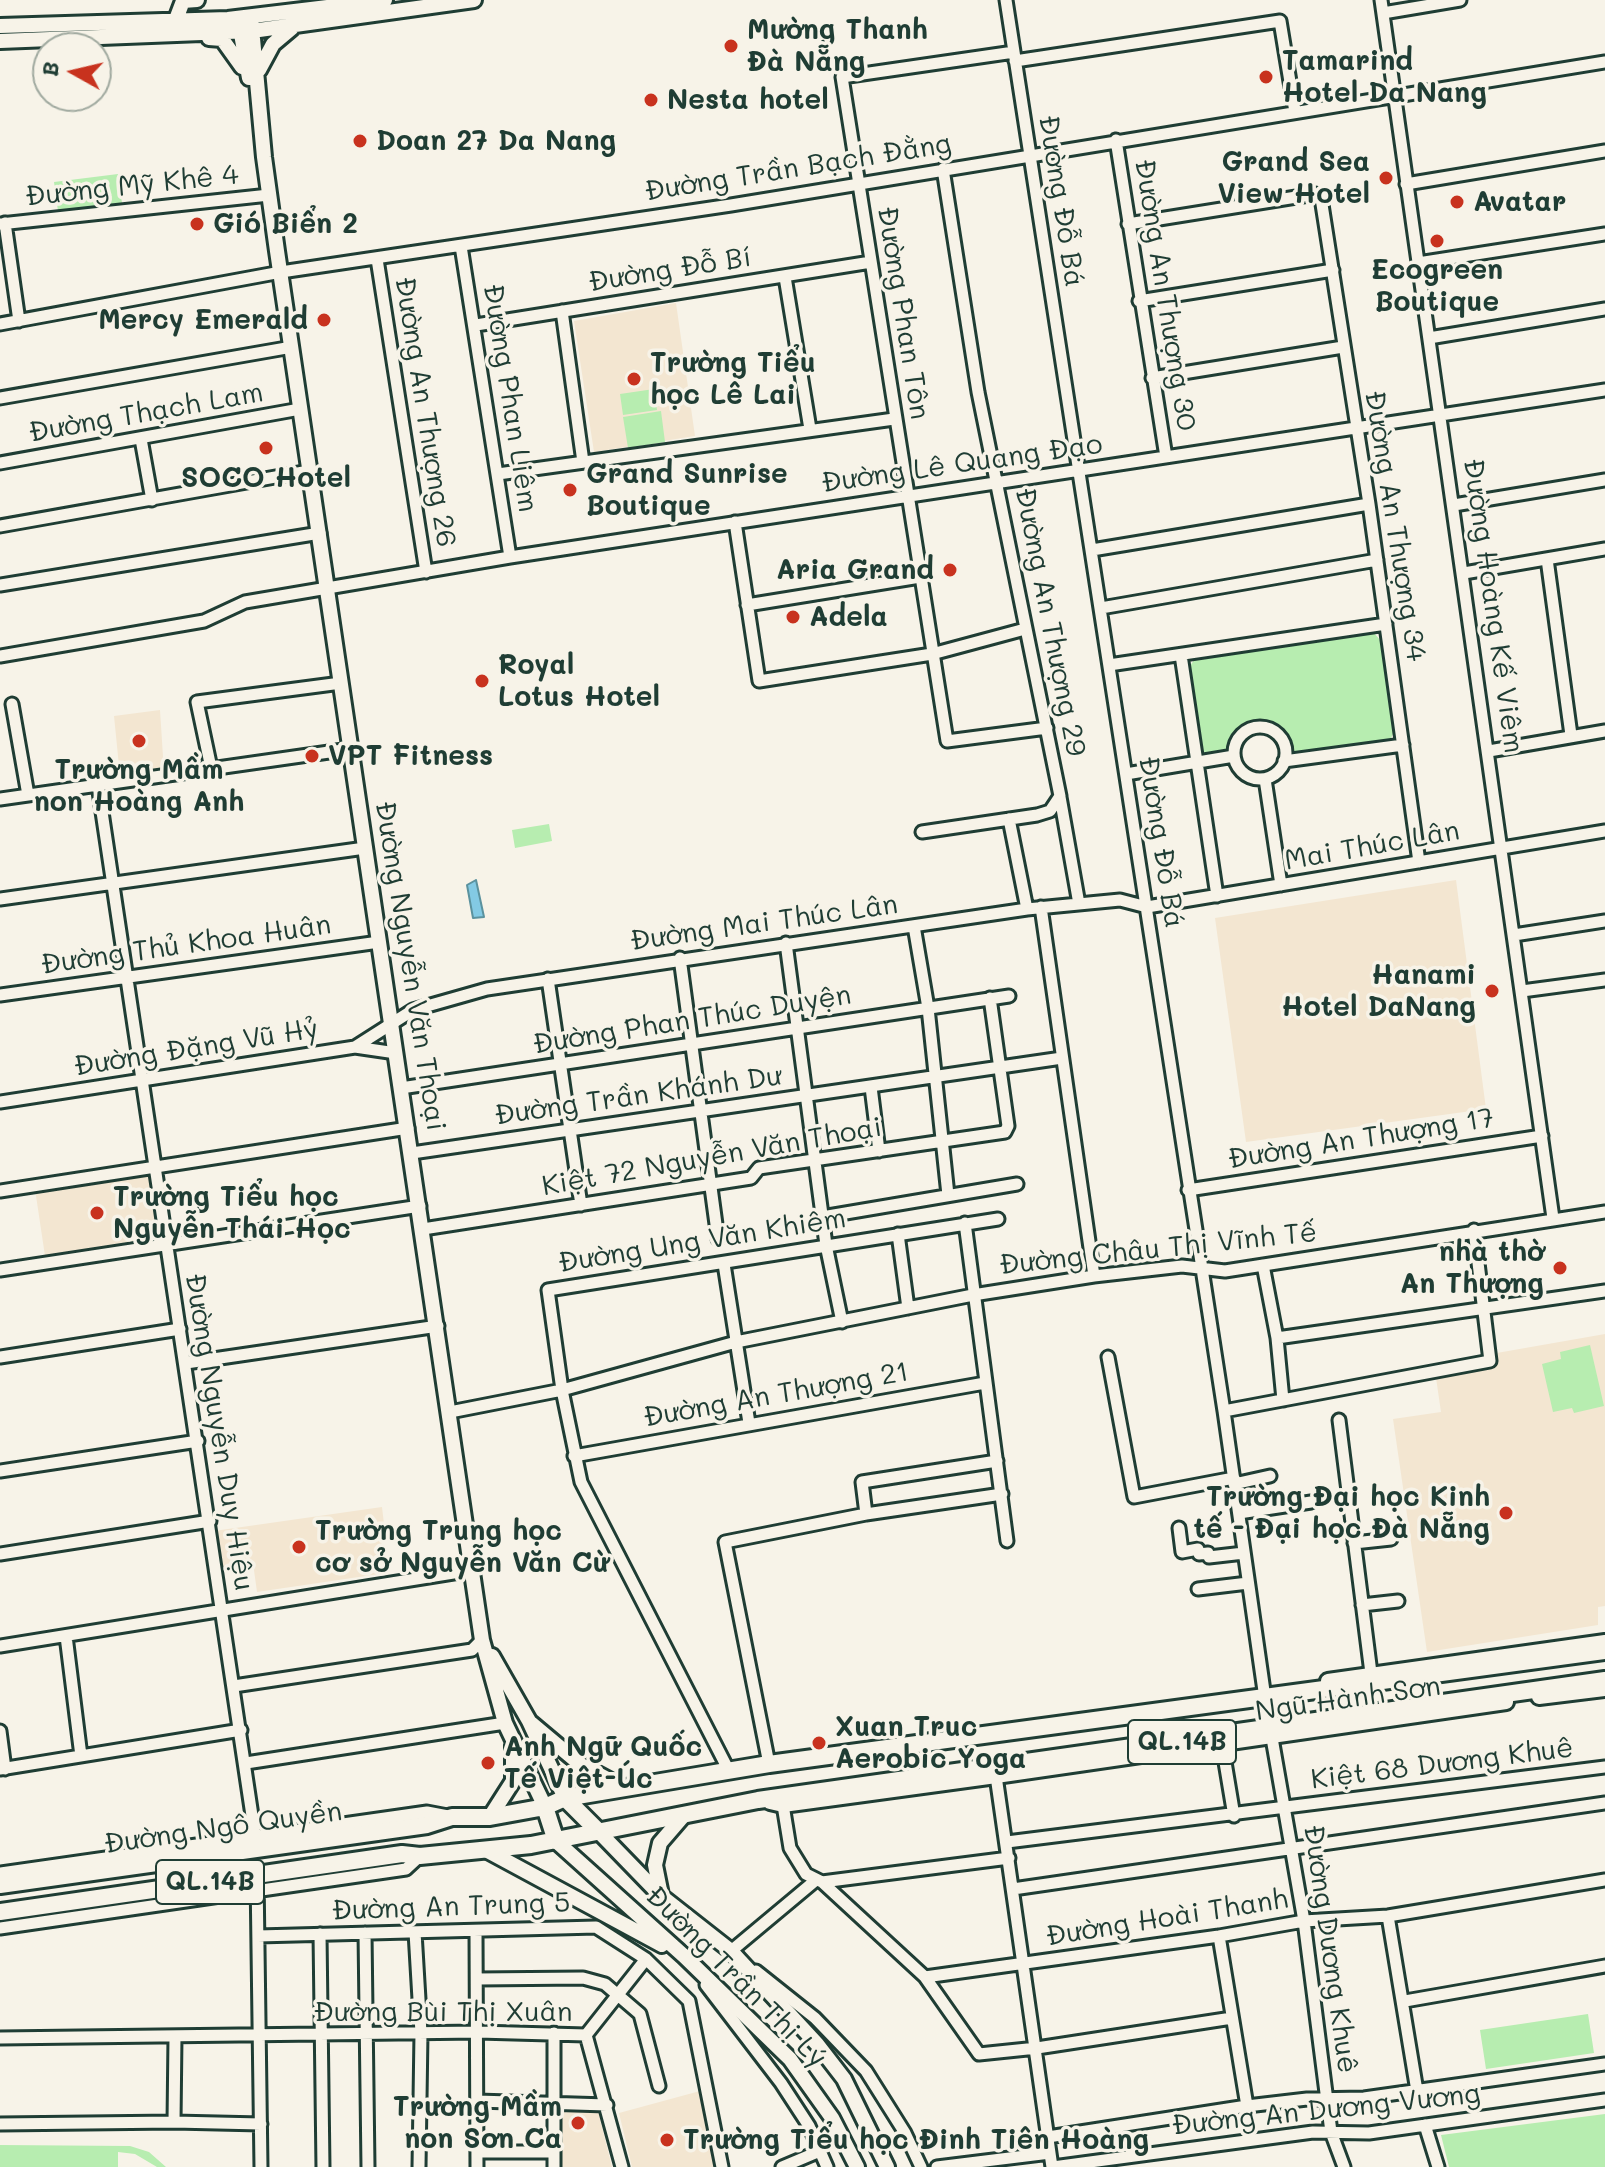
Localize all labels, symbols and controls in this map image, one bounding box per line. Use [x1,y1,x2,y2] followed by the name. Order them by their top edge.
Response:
[747,13,928,79] place label: Mường Thanh Đà Nẵng
[32,32,112,112] north arrow
[722,37,740,55] marker: Mường Thanh Đà Nẵng
[1282,44,1487,110] place label: Tamarind Hotel Da Nang
[34,60,65,78] text: B
[1257,68,1275,86] marker: Tamarind Hotel Da Nang
[667,83,829,117] place label: Nesta hotel
[642,91,660,109] marker: Nesta hotel
[1031,113,1091,289] street label: Đường Đỗ Bá
[376,124,616,158] place label: Doan 27 Da Nang
[642,127,954,209] street label: Đường Trần Bạch Đằng
[351,132,369,150] marker: Doan 27 Da Nang
[1217,145,1370,211] place label: Grand Sea View Hotel
[1127,157,1203,433] street label: Đường An Thượng 30
[24,158,240,214] street label: Đường Mỹ Khê 4
[1377,169,1395,187] marker: Grand Sea View Hotel
[1473,185,1566,219] place label: Avatar
[1448,193,1466,211] marker: Avatar
[870,204,936,422] street label: Đường Phan Tôn
[213,207,358,241] place label: Gió Biển 2
[188,215,206,233] marker: Gió Biển 2
[1428,232,1446,250] marker: Ecogreen Boutique
[586,241,754,299] street label: Đường Đỗ Bí
[1371,253,1503,319] place label: Ecogreen Boutique
[387,274,463,550] street label: Đường An Thượng 26
[475,282,545,514] street label: Đường Phan Liêm
[98,303,308,337] place label: Mercy Emerald
[315,311,333,329] marker: Mercy Emerald
[650,346,816,412] place label: Trường Tiểu học Lê Lai
[625,370,643,388] marker: Trường Tiểu học Lê Lai
[26,376,266,450] street label: Đường Thạch Lam
[1357,388,1433,664] street label: Đường An Thượng 34
[819,428,1105,500] street label: Đường Lê Quang Đạo
[257,439,275,457] marker: SOCO Hotel
[586,457,788,523] place label: Grand Sunrise Boutique
[1456,457,1530,755] street label: Đường Hoàng Kế Viêm
[181,461,351,495] place label: SOCO Hotel
[561,481,579,499] marker: Grand Sunrise Boutique
[1007,485,1093,759] street label: Đường An Thượng 29
[776,553,934,587] place label: Aria Grand
[941,561,959,579] marker: Aria Grand
[809,600,888,634] place label: Adela
[784,608,802,626] marker: Adela
[498,648,660,714] place label: Royal Lotus Hotel
[473,672,491,690] marker: Royal Lotus Hotel
[130,732,148,750] marker: Trường Mầm non Hoàng Anh
[328,739,493,773] place label: VPT Fitness
[303,747,321,765] marker: VPT Fitness
[34,753,244,819] place label: Trường Mầm non Hoàng Anh
[1131,754,1191,930] street label: Đường Đỗ Bá
[367,799,453,1133] street label: Đường Nguyễn Văn Thoại
[1282,814,1462,878] street label: Mai Thúc Lân
[628,888,900,958] street label: Đường Mai Thúc Lân
[39,908,333,982] street label: Đường Thủ Khoa Huân
[1281,958,1476,1024] place label: Hanami Hotel DaNang
[530,978,854,1062] street label: Đường Phan Thúc Duyện
[1483,982,1501,1000] marker: Hanami Hotel DaNang
[72,1012,320,1084] street label: Đường Đặng Vũ Hỷ
[492,1059,784,1133] street label: Đường Trần Khánh Dư
[1226,1101,1496,1177] street label: Đường An Thượng 17
[539,1111,885,1203] street label: Kiệt 72 Nguyễn Văn Thoại
[113,1180,351,1246] place label: Trường Tiểu học Nguyễn Thái Học
[556,1202,848,1280] street label: Đường Ung Văn Khiêm
[88,1204,106,1222] marker: Trường Tiểu học Nguyễn Thái Học
[998,1216,1318,1282] street label: Đường Châu Thị Vĩnh Tế
[1400,1235,1544,1301] place label: nhà thờ An Thượng
[1551,1259,1569,1277] marker: nhà thờ An Thượng
[177,1271,261,1593] street label: Đường Nguyễn Duy Hiệu
[641,1355,911,1435] street label: Đường An Thượng 21
[1194,1480,1490,1546] place label: Trường Đại học Kinh tế - Đại học Đà Nẵng
[1497,1504,1515,1522] marker: Trường Đại học Kinh tế - Đại học Đà Nẵng
[315,1514,608,1580] place label: Trường Trung học cơ sở Nguyễn Văn Cừ
[290,1538,308,1556] marker: Trường Trung học cơ sở Nguyễn Văn Cừ
[1253,1669,1443,1729] street label: Ngũ Hành Sơn
[835,1710,1026,1776] place label: Xuan Truc Aerobic Yoga
[1128,1720,1236,1764] road number: QL.14B
[504,1730,702,1796] place label: Anh Ngữ Quốc Tế Việt-Úc
[1309,1731,1575,1797] street label: Kiệt 68 Dương Khuê
[810,1734,828,1752] marker: Xuan Truc Aerobic Yoga
[479,1754,497,1772] marker: Anh Ngữ Quốc Tế Việt-Úc
[102,1795,344,1861] street label: Đường Ngô Quyền
[1296,1823,1364,2075] street label: Đường Dương Khuê
[156,1860,264,1904] road number: QL.14B
[638,1879,834,2075] street label: Đường Trần Thị Lý
[1044,1882,1290,1954] street label: Đường Hoài Thanh
[331,1886,571,1928] street label: Đường An Trung 5
[314,1995,572,2029] street label: Đường Bùi Thị Xuân
[1170,2077,1482,2143] street label: Đường An Dương Vương
[393,2090,562,2156] place label: Trường Mầm non Sơn Ca
[569,2114,587,2132] marker: Trường Mầm non Sơn Ca
[683,2123,1149,2157] place label: Trường Tiểu học Đinh Tiên Hoàng
[658,2131,676,2149] marker: Trường Tiểu học Đinh Tiên Hoàng

